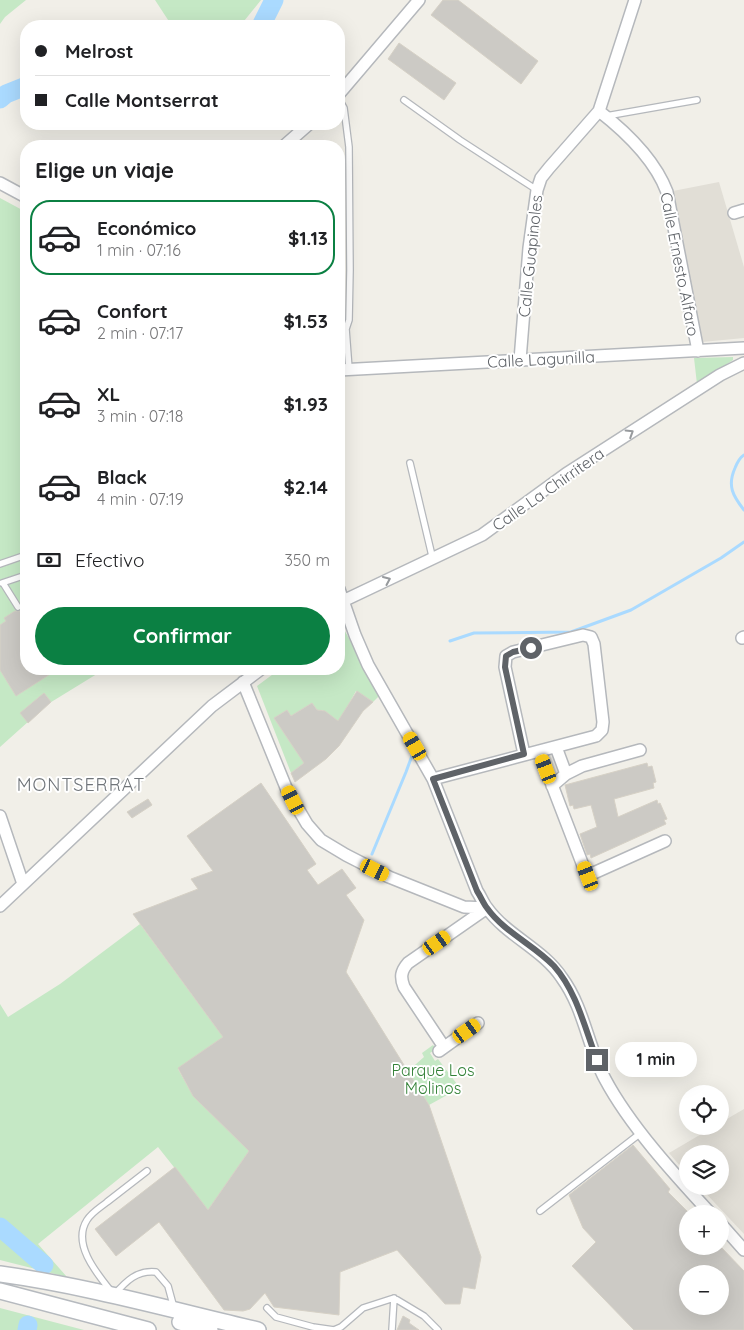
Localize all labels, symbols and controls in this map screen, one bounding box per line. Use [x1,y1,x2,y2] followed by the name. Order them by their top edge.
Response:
[65,39,134,63] text: Melrost
[65,88,219,112] text: Calle Montserrat
[35,156,174,184] text: Elige un viaje
[656,190,704,338] street label: Calle Ernesto Alfaro
[514,194,546,318] street label: Calle Guapinoles
[37,215,82,260] icon: car
[97,216,196,240] text: Económico
[288,226,328,250] text: $1.13
[97,240,181,260] text: 1 min · 07:16
[37,298,82,343] icon: car
[97,299,168,323] text: Confort
[283,309,328,333] text: $1.53
[97,323,183,343] text: 2 min · 07:17
[487,346,595,372] street label: Calle Lagunilla
[37,381,82,426] icon: car
[97,382,120,406] text: XL
[284,392,328,416] text: $1.93
[97,406,183,426] text: 3 min · 07:18
[624,430,634,439] one-way arrow
[488,443,608,535] street label: Calle La Chirritera
[37,464,82,509] icon: car
[97,465,147,489] text: Black
[284,475,328,499] text: $2.14
[97,489,184,509] text: 4 min · 07:19
[35,546,63,574] icon: cash
[75,548,144,572] text: Efectivo
[284,550,330,570] text: 350 m
[382,575,391,586] one-way arrow
[35,607,330,665] button: Confirmar
[520,637,542,659] route start
[401,729,428,763] car
[533,752,558,786] car
[17,773,145,796] district label: MONTSERRAT
[279,783,306,817] car
[358,857,391,883] car
[575,859,600,893] car
[420,928,453,958] car
[450,1016,483,1046] car
[614,1042,697,1078] callout: 1 min
[586,1049,608,1071] route end
[637,1049,675,1069] text: 1 min
[392,1060,474,1098] park label: Parque Los Molinos
[679,1085,729,1315] map controls
[679,1085,729,1135] button: locate
[679,1145,729,1195] button: layers
[679,1205,729,1255] button: +
[679,1265,729,1315] button: −

